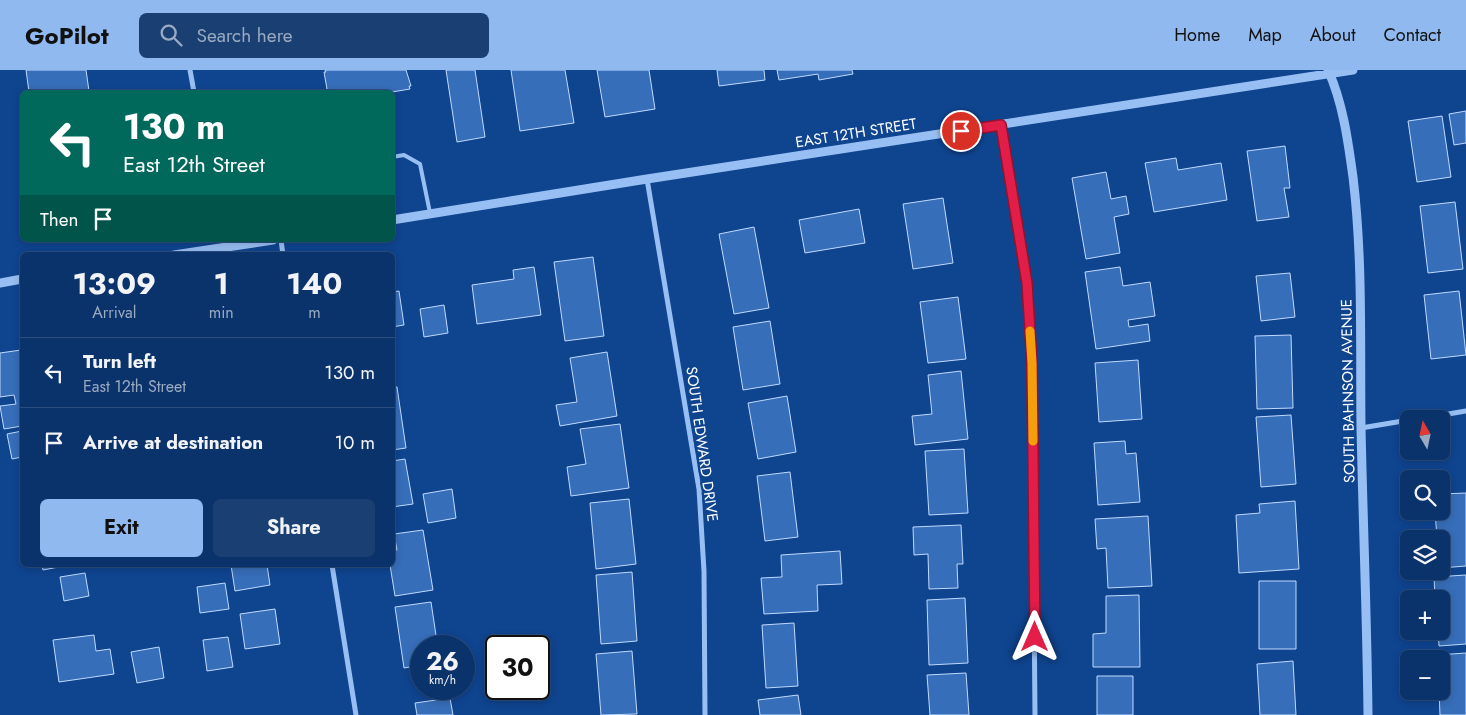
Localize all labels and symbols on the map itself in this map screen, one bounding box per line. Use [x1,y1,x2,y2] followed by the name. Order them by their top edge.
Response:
[940,110,982,152] pin
[794,113,918,153] street label: EAST 12TH STREET
[1335,299,1361,483] street label: SOUTH BAHNSON AVENUE
[680,365,724,523] street label: SOUTH EDWARD DRIVE
[1400,410,1450,460] north arrow
[1008,610,1060,662] position arrow
[485,635,550,700] speed limit sign: 30

